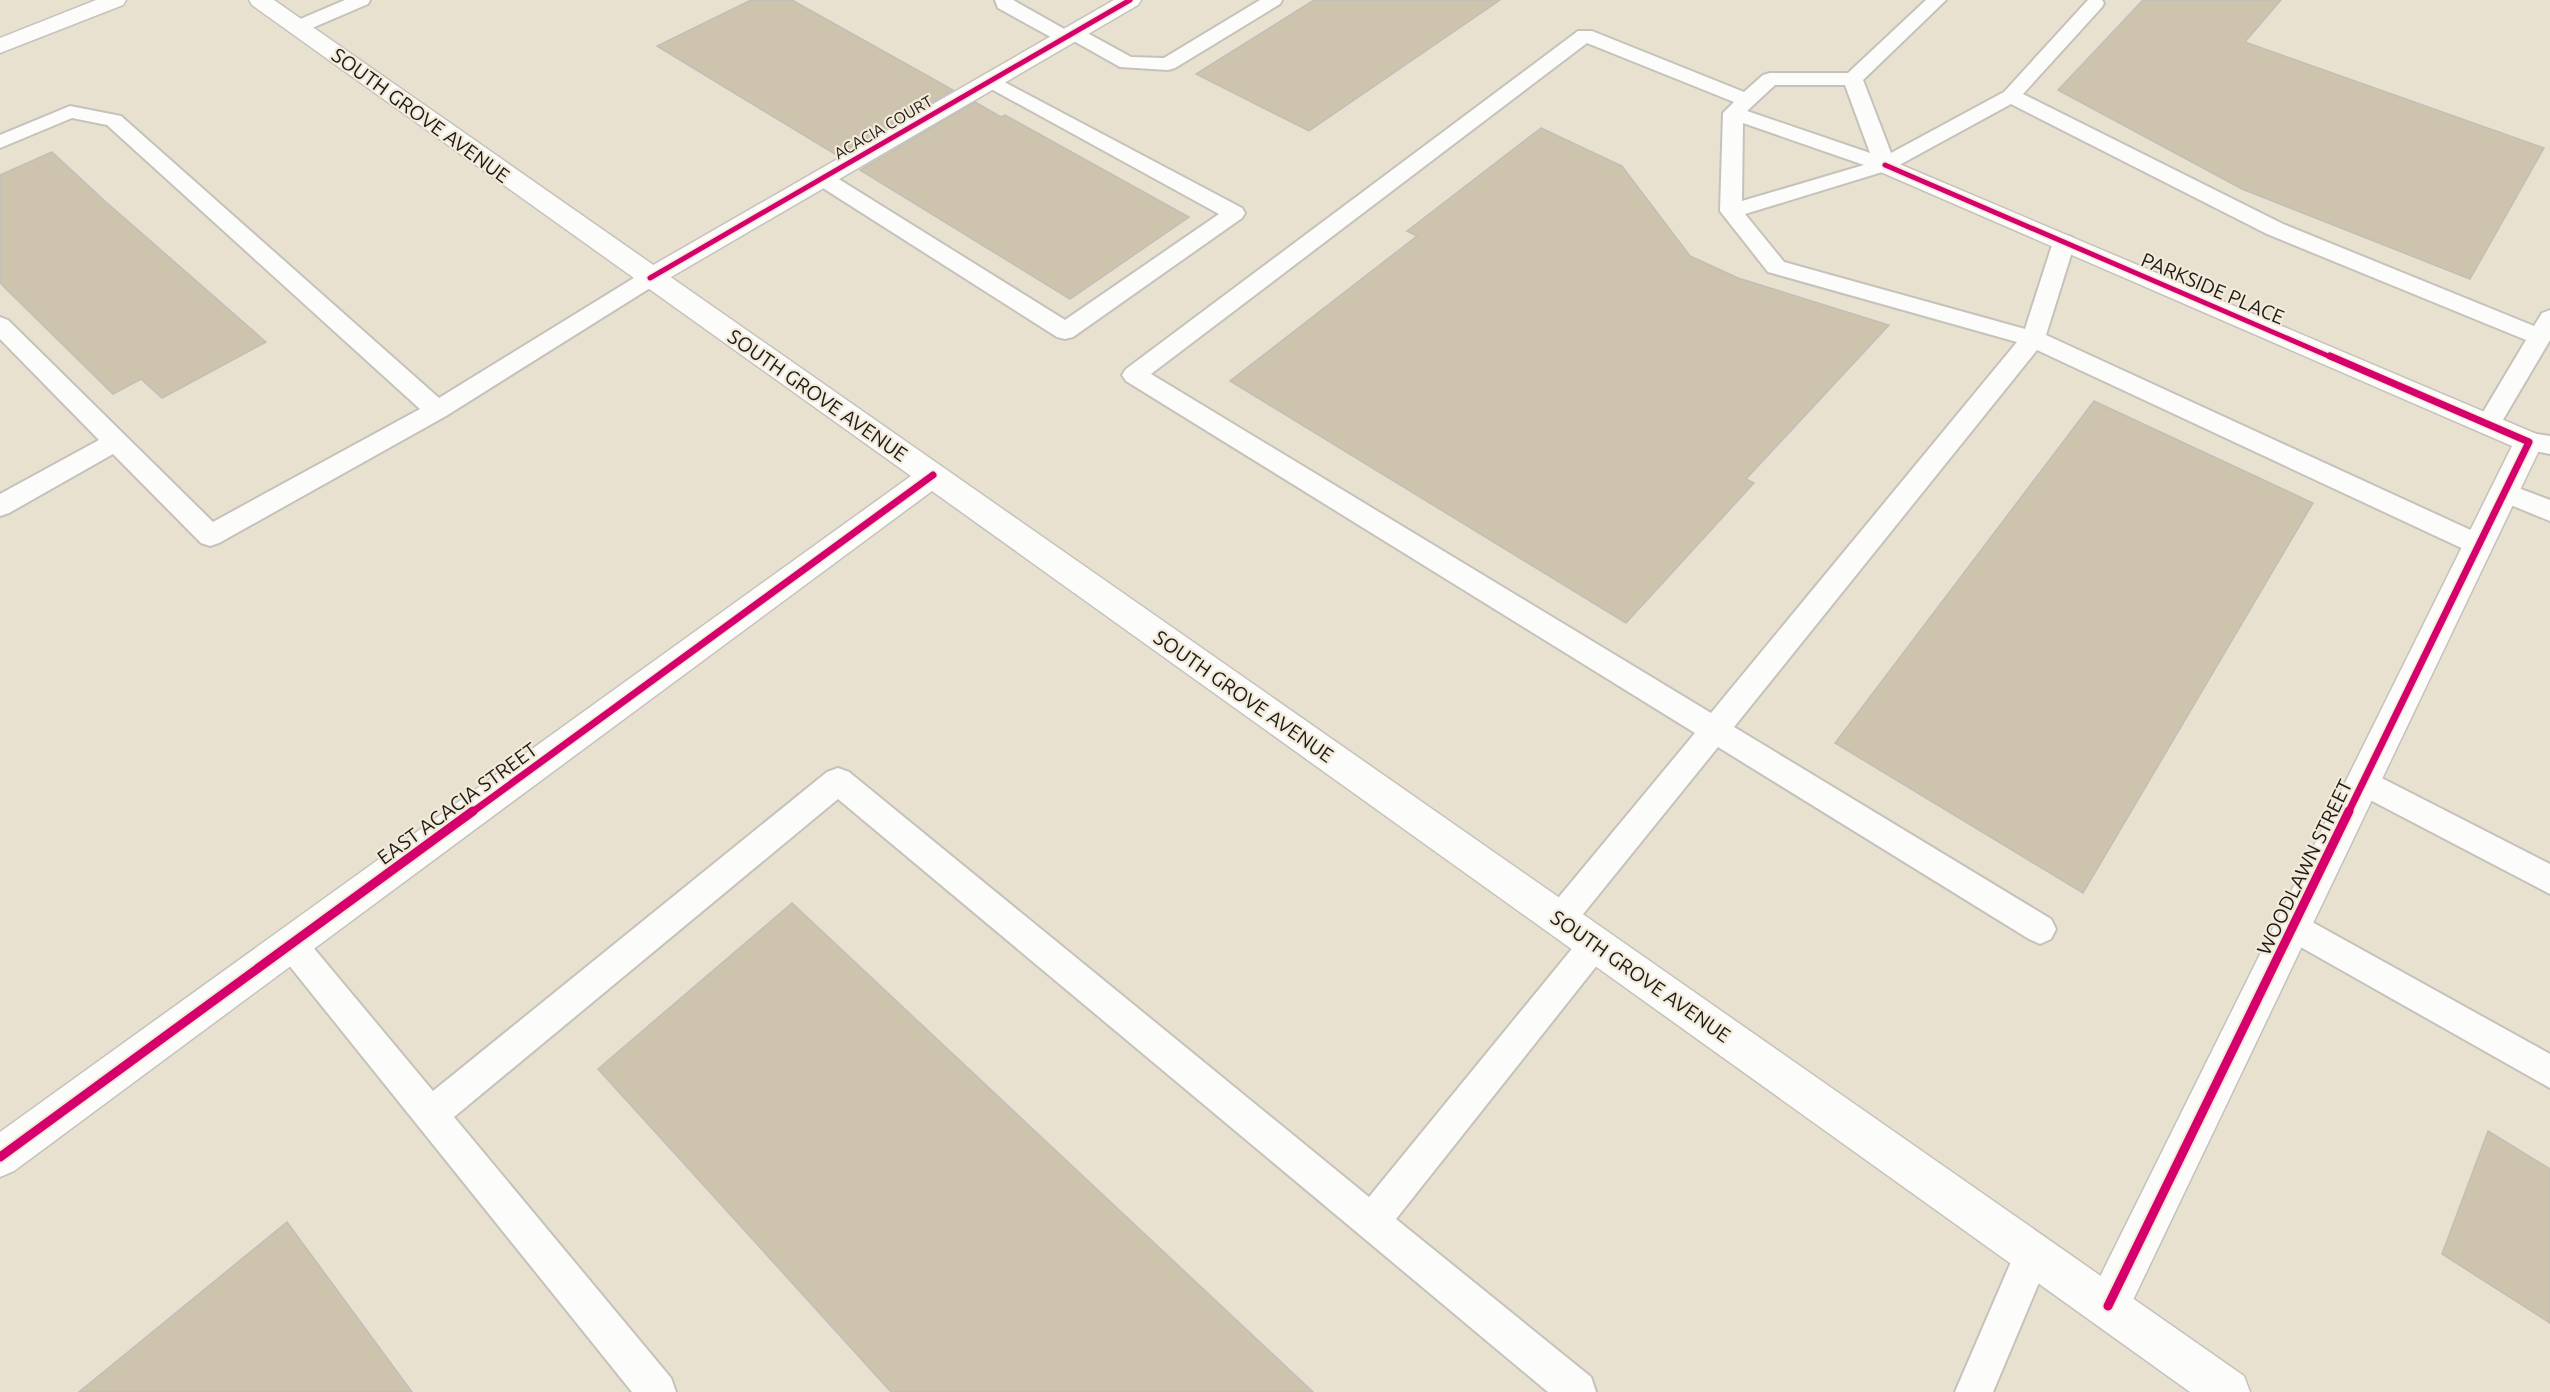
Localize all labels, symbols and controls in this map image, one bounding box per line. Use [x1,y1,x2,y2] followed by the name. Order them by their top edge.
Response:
[328,43,514,187] street label: SOUTH GROVE AVENUE
[831,92,935,162] street label: ACACIA COURT
[2138,247,2288,329] street label: PARKSIDE PLACE
[724,324,912,466] street label: SOUTH GROVE AVENUE
[1150,625,1338,767] street label: SOUTH GROVE AVENUE
[373,737,541,869] street label: EAST ACACIA STREET
[2252,776,2356,958] street label: WOODLAWN STREET
[1547,905,1735,1047] street label: SOUTH GROVE AVENUE

